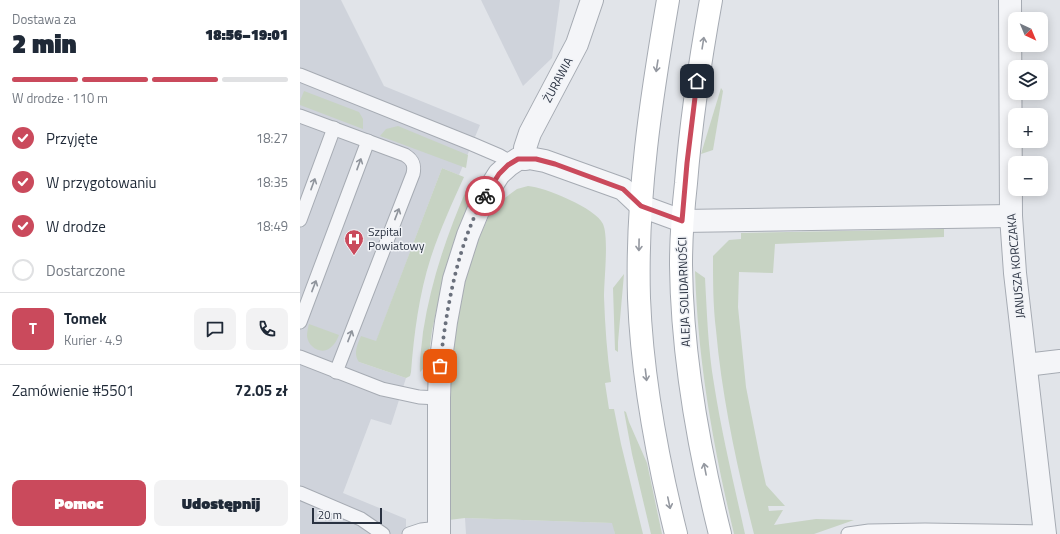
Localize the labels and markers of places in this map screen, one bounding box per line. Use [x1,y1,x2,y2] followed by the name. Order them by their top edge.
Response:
[680,64,714,98] pin
[368,222,425,255] place label: Szpital Powiatowy
[343,228,365,256] hospital icon: Szpital Powiatowy
[423,349,457,383] pin

